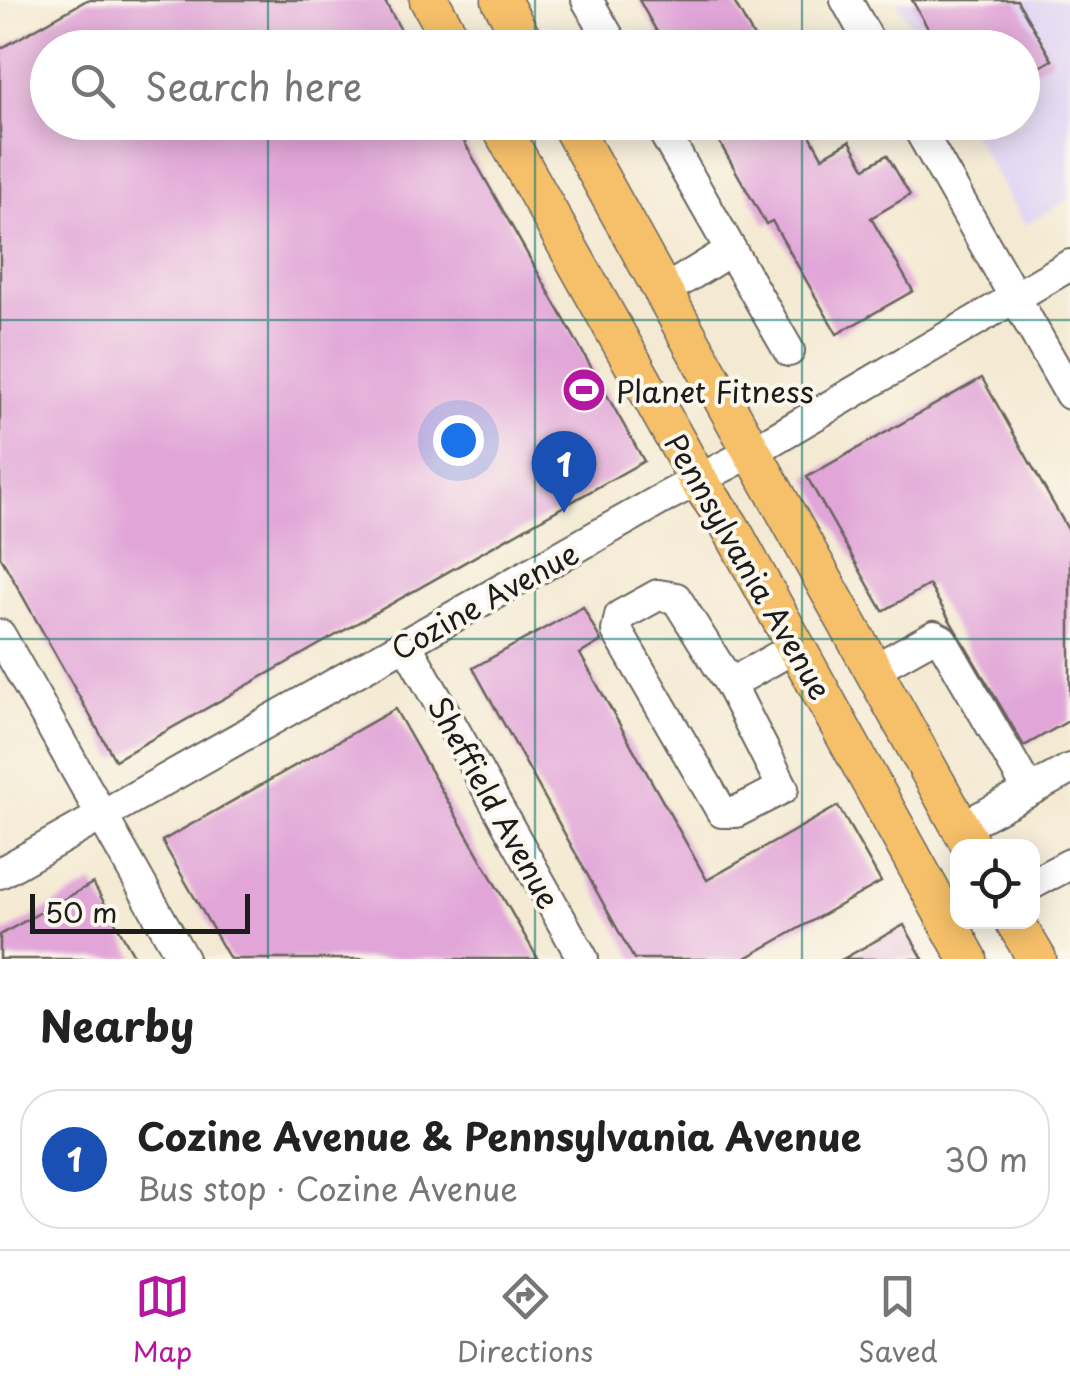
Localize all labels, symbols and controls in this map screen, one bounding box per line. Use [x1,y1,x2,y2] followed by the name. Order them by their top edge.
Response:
[30,30,1040,140] search box
[145,57,362,114] text: Search here
[65,58,120,113] icon: search
[561,367,607,413] sports icon: Planet Fitness
[616,368,814,413] place label: Planet Fitness
[433,415,484,466] your location
[654,424,844,708] street label: Pennsylvania Avenue
[532,430,596,513] pin: 1
[382,530,586,670] street label: Cozine Avenue
[418,688,572,916] street label: Sheffield Avenue
[950,839,1040,929] map controls
[950,839,1040,929] button: locate
[30,889,250,934] scale bar
[45,890,118,933] text: 50 m
[40,993,194,1056] text: Nearby
[137,1107,861,1164] text: Cozine Avenue & Pennsylvania Avenue
[67,1135,82,1183] text: 1
[944,1135,1028,1183] text: 30 m
[137,1164,518,1212] text: Bus stop · Cozine Avenue
[132,1269,192,1372] tab: Map
[457,1269,593,1372] tab: Directions
[858,1269,938,1372] tab: Saved

